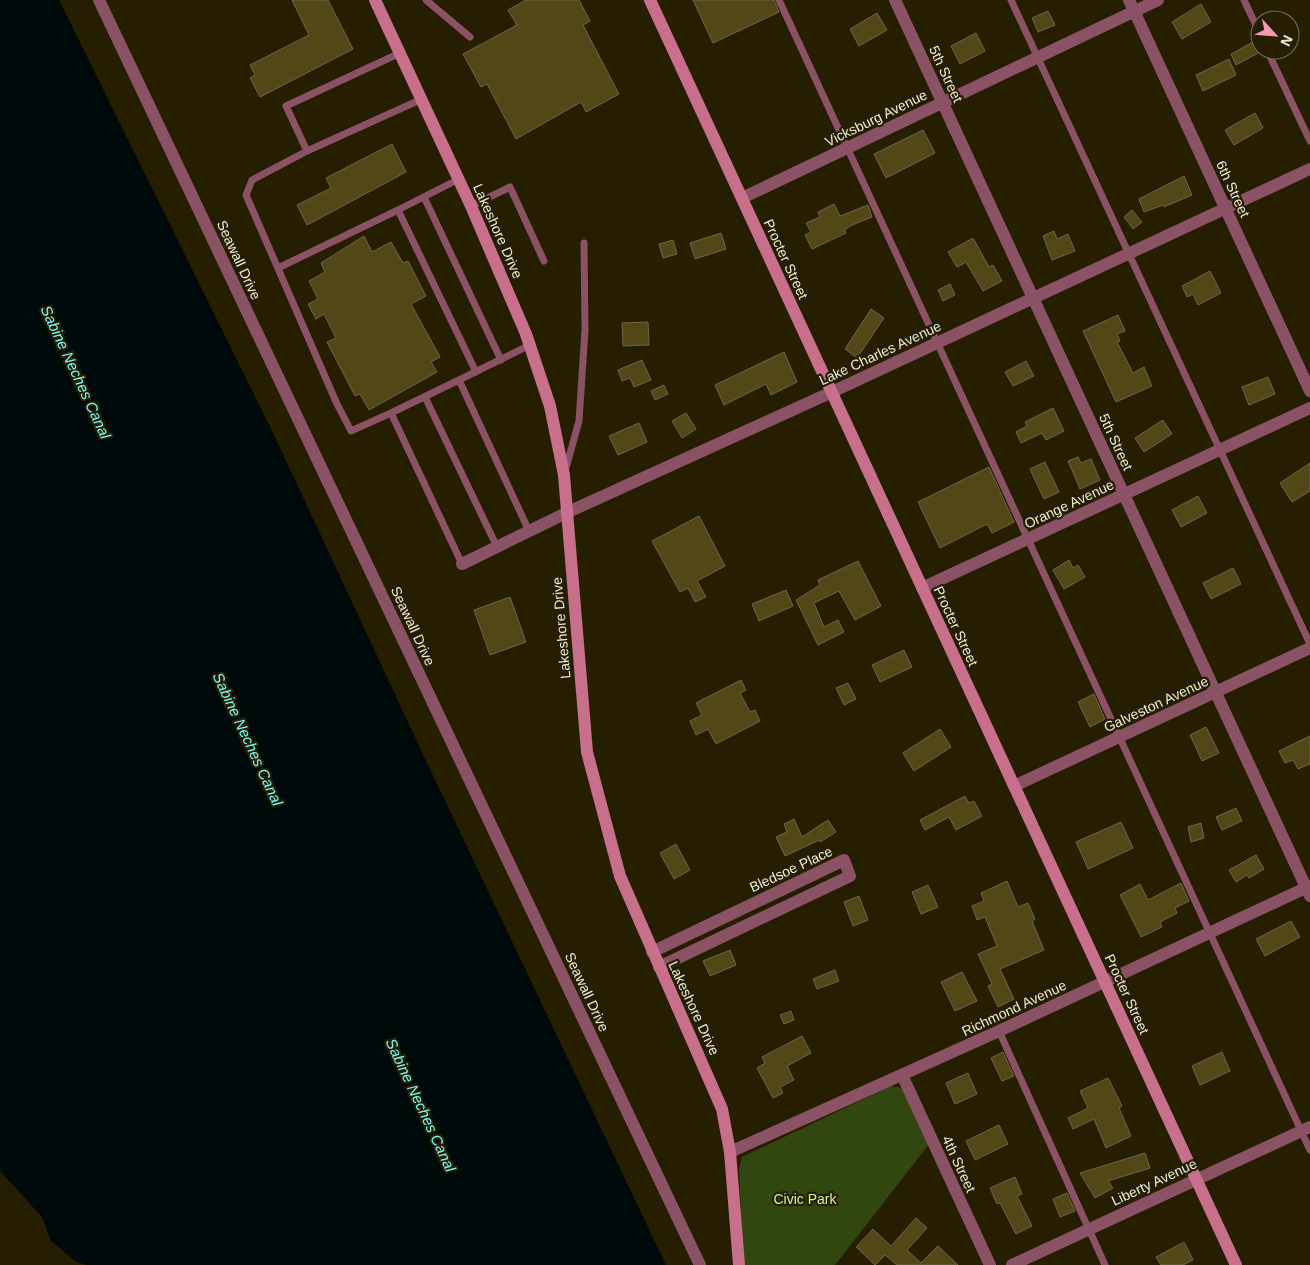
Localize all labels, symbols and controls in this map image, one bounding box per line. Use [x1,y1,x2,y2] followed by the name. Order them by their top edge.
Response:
[1250,10,1300,60] north arrow
[1277,33,1296,49] text: N
[926,43,966,105] street label: 5th Street
[822,86,930,150] street label: Vicksburg Avenue
[1213,158,1253,220] street label: 6th Street
[470,181,526,281] street label: Lakeshore Drive
[760,216,812,302] street label: Procter Street
[214,218,264,302] street label: Seawall Drive
[38,303,115,442] water label: Sabine Neches Canal
[816,318,944,388] street label: Lake Charles Avenue
[1096,411,1136,473] street label: 5th Street
[1022,476,1117,532] street label: Orange Avenue
[549,576,573,679] street label: Lakeshore Drive
[930,583,982,669] street label: Procter Street
[388,584,438,668] street label: Seawall Drive
[210,670,287,809] water label: Sabine Neches Canal
[1101,673,1211,735] street label: Galveston Avenue
[747,843,835,895] street label: Bledsoe Place
[562,950,612,1034] street label: Seawall Drive
[1101,951,1153,1037] street label: Procter Street
[665,958,723,1058] street label: Lakeshore Drive
[959,977,1069,1039] street label: Richmond Avenue
[383,1036,460,1175] water label: Sabine Neches Canal
[939,1133,979,1195] street label: 4th Street
[1109,1155,1199,1209] street label: Liberty Avenue
[773,1191,837,1207] park label: Civic Park

